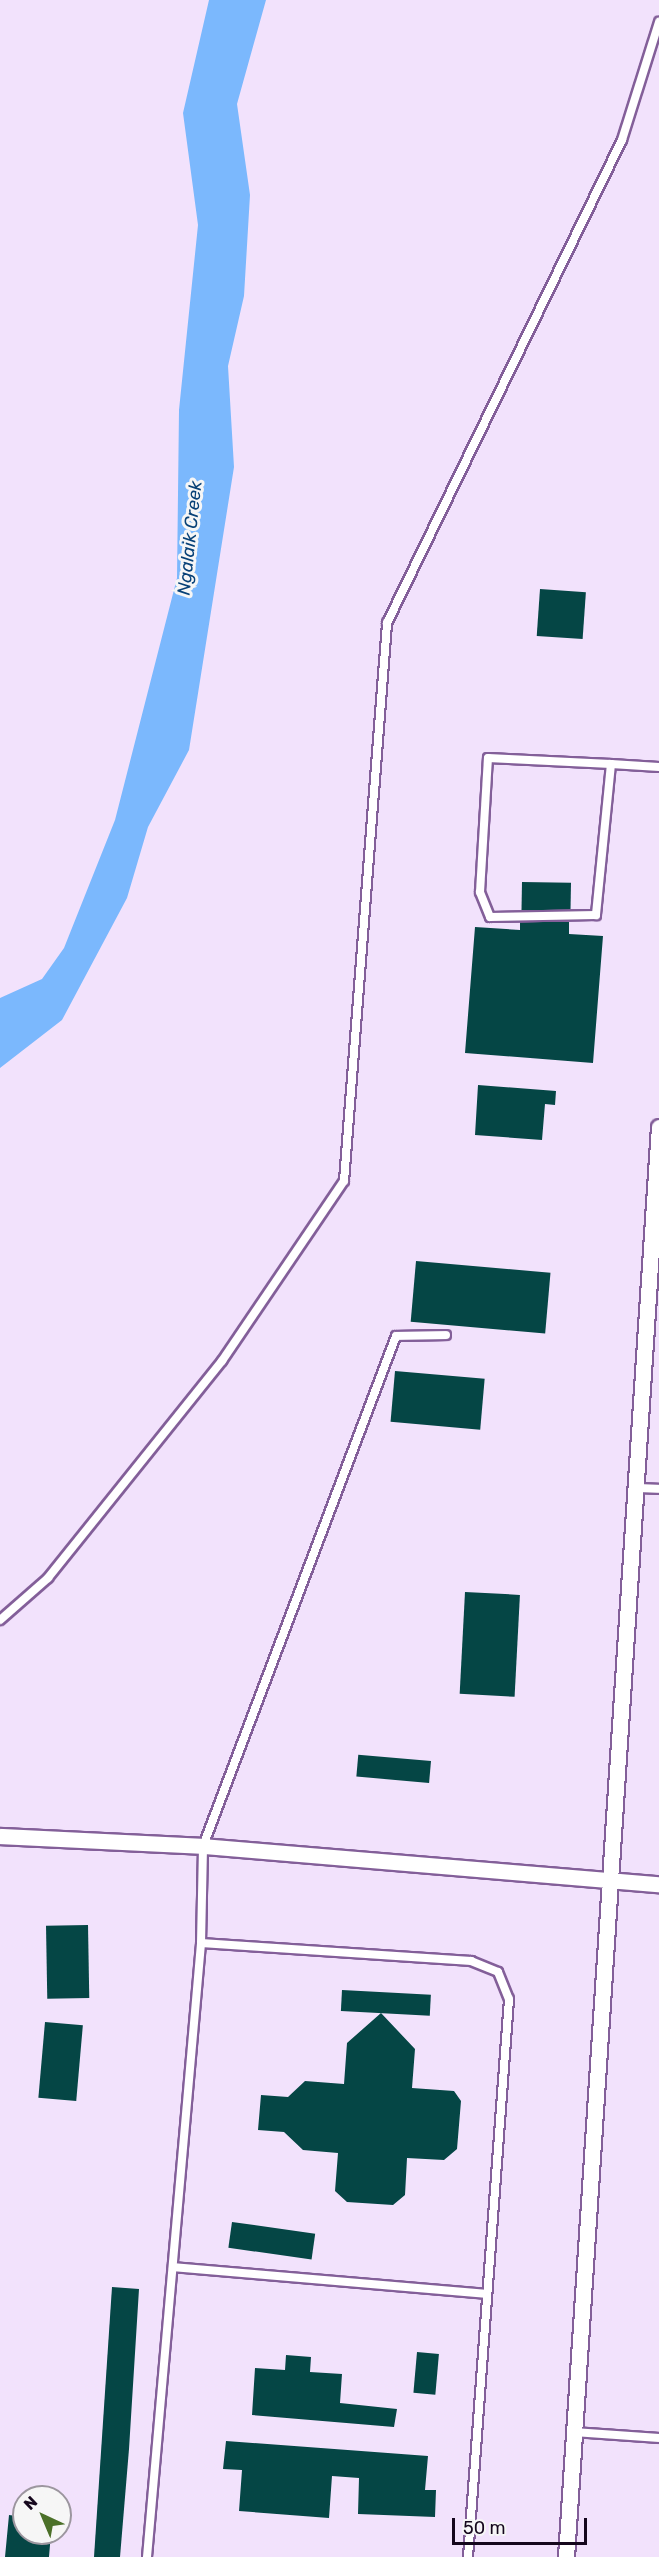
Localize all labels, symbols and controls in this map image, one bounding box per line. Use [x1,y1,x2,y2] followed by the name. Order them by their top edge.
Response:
[173,480,207,596] water label: Ngalaik Creek
[12,2485,72,2545] north arrow
[20,2492,41,2514] text: N
[455,2506,590,2544] scale bar
[463,2517,506,2539] text: 50 m

